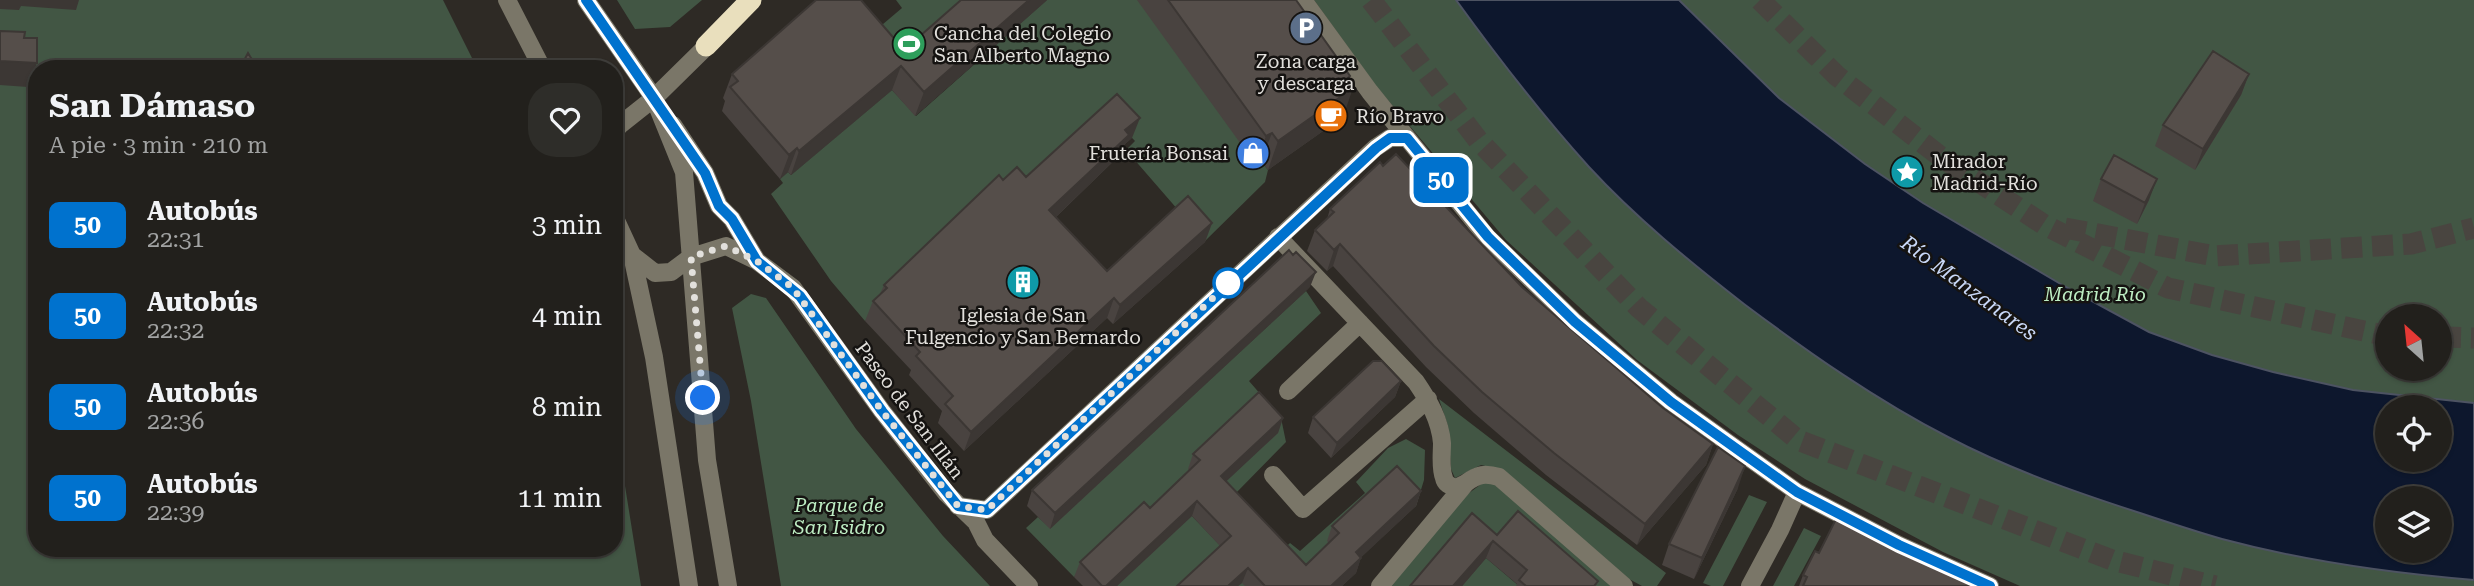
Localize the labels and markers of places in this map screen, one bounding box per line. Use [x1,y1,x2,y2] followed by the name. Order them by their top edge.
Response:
[1287,9,1325,47] parking icon: Zona carga y descarga
[934,22,1111,67] place label: Cancha del Colegio San Alberto Magno
[890,25,928,63] sports icon: Cancha del Colegio San Alberto Magno
[1256,50,1357,95] place label: Zona carga y descarga
[1312,97,1350,135] cafe icon: Río Bravo
[1356,105,1444,128] place label: Río Bravo
[1234,134,1272,172] shop icon: Frutería Bonsai
[1089,142,1228,165] place label: Frutería Bonsai
[1932,150,2038,195] place label: Mirador Madrid-Río
[1888,153,1926,191] place icon: Mirador Madrid-Río
[1004,263,1042,301] building icon: Iglesia de San Fulgencio y San Bernardo
[1213,268,1243,298] unlabelled marker
[905,304,1141,349] place label: Iglesia de San Fulgencio y San Bernardo

